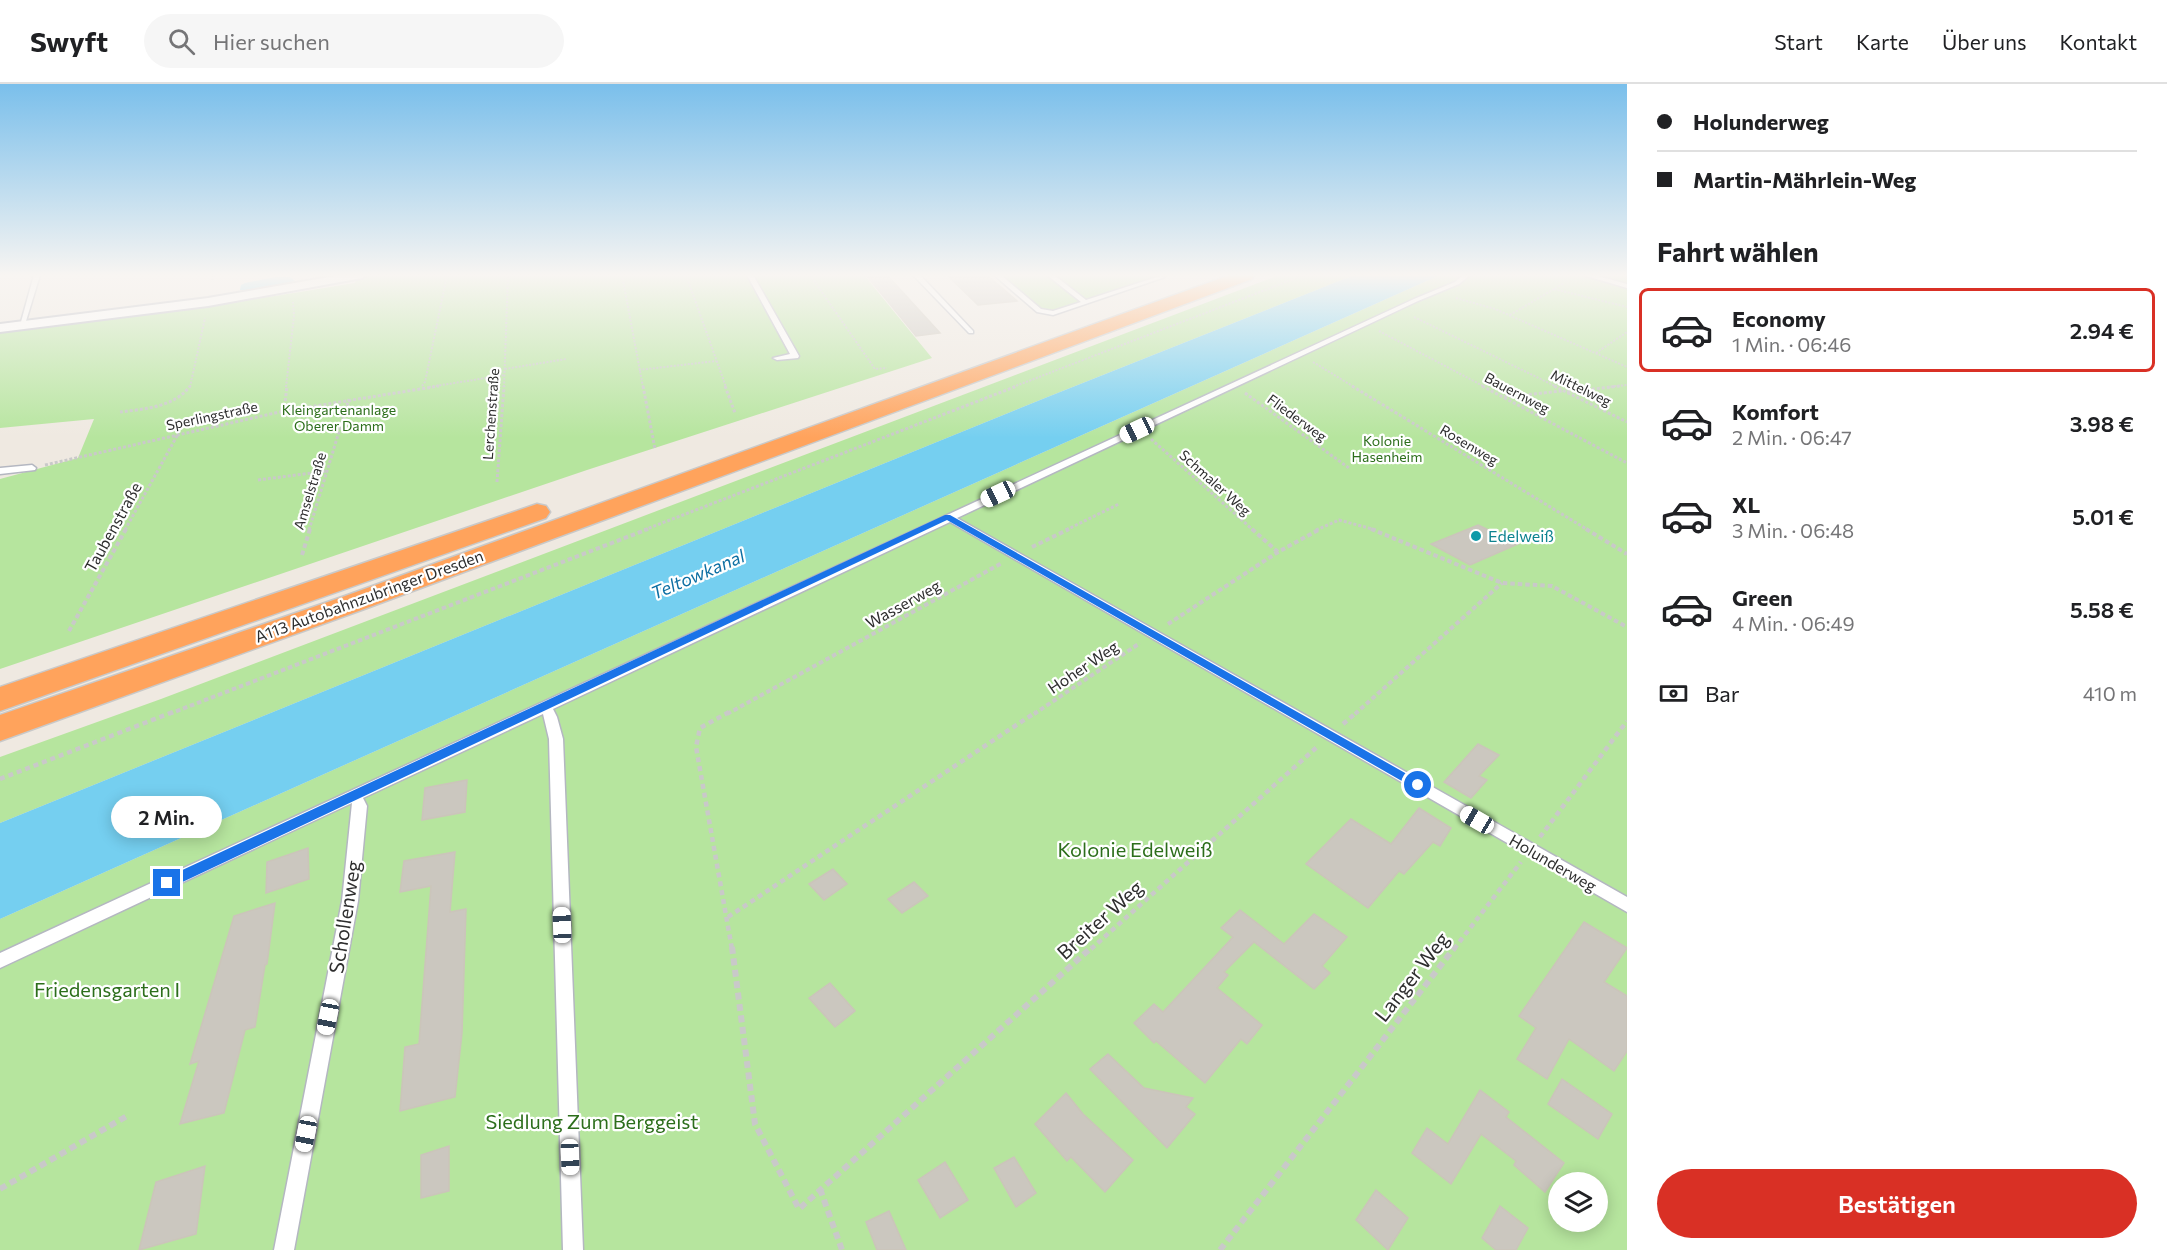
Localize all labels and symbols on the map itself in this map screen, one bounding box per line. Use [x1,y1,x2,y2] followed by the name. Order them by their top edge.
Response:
[1548,366,1615,410] street label: Mittelweg
[479,368,502,460] street label: Lerchenstraße
[1482,368,1553,417] street label: Bauernweg
[1264,390,1331,445] street label: Fliederweg
[165,398,259,433] street label: Sperlingstraße
[282,401,396,434] park label: Kleingartenanlage Oberer Damm
[1117,414,1157,446] car
[1437,421,1502,469] street label: Rosenweg
[1352,432,1422,465] park label: Kolonie Hasenheim
[1176,446,1255,519] street label: Schmaler Weg
[290,450,329,532] street label: Amselstraße
[978,478,1018,510] car
[80,479,145,575] street label: Taubenstraße
[1488,526,1554,545] place label: Edelweiß
[1469,529,1483,543] marker: Edelweiß
[648,544,748,604] water label: Teltowkanal
[252,545,486,646] street label: A113 Autobahnzubringer Dresden
[862,575,944,632] street label: Wasserweg
[1044,636,1122,697] street label: Hoher Weg
[1404,771,1431,798] route start
[112,796,222,838] callout: 2 Min.
[1457,803,1497,837] car
[1506,830,1600,895] street label: Holunderweg
[1057,837,1213,861] park label: Kolonie Edelweiß
[323,859,365,975] street label: Schollenweg
[153,869,180,896] route end
[1052,874,1147,964] street label: Breiter Weg
[552,907,572,943] car
[1369,927,1454,1026] street label: Langer Weg
[34,977,180,1001] park label: Friedensgarten I
[316,998,340,1036] car
[485,1109,699,1133] park label: Siedlung Zum Berggeist
[294,1115,318,1153] car
[560,1139,580,1175] car

